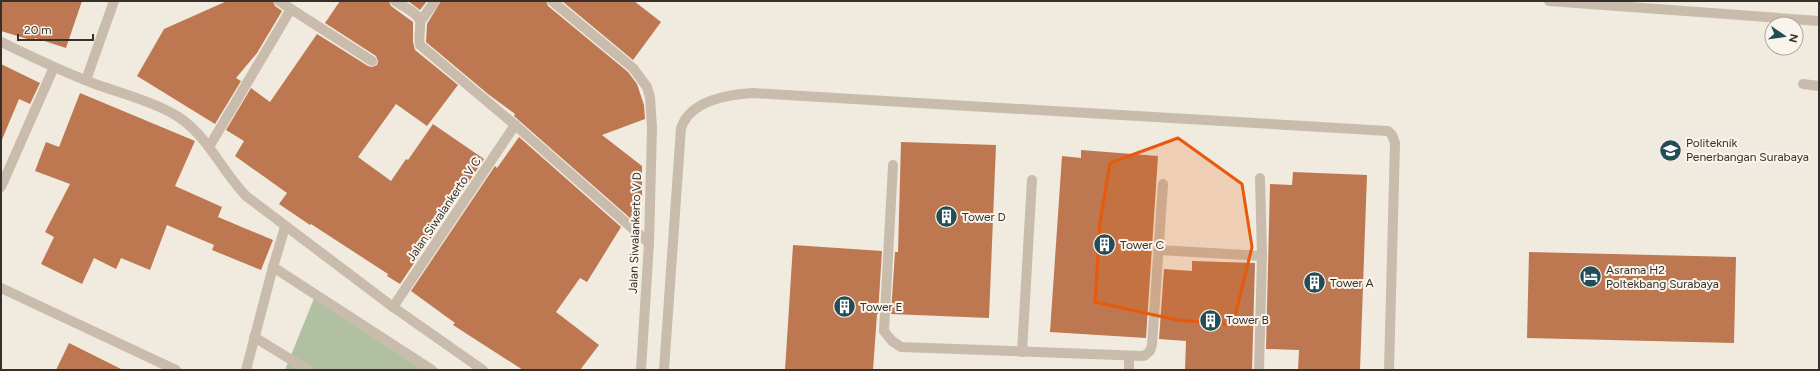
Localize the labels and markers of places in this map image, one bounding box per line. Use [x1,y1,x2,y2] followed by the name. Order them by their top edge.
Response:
[1686,136,1809,164] place label: Politeknik Penerbangan Surabaya
[1657,137,1683,163] school or university icon: Politeknik Penerbangan Surabaya
[933,204,959,230] building icon: Tower D
[962,210,1006,224] place label: Tower D
[1091,232,1117,258] building icon: Tower C
[1120,238,1165,252] place label: Tower C
[1606,263,1719,291] place label: Asrama H2 Poltekbang Surabaya
[1577,264,1603,290] hotel icon: Asrama H2 Poltekbang Surabaya
[1302,270,1328,296] building icon: Tower A
[1330,276,1374,290] place label: Tower A
[831,294,857,320] building icon: Tower E
[860,300,903,314] place label: Tower E
[1197,307,1223,333] building icon: Tower B
[1226,313,1269,327] place label: Tower B

